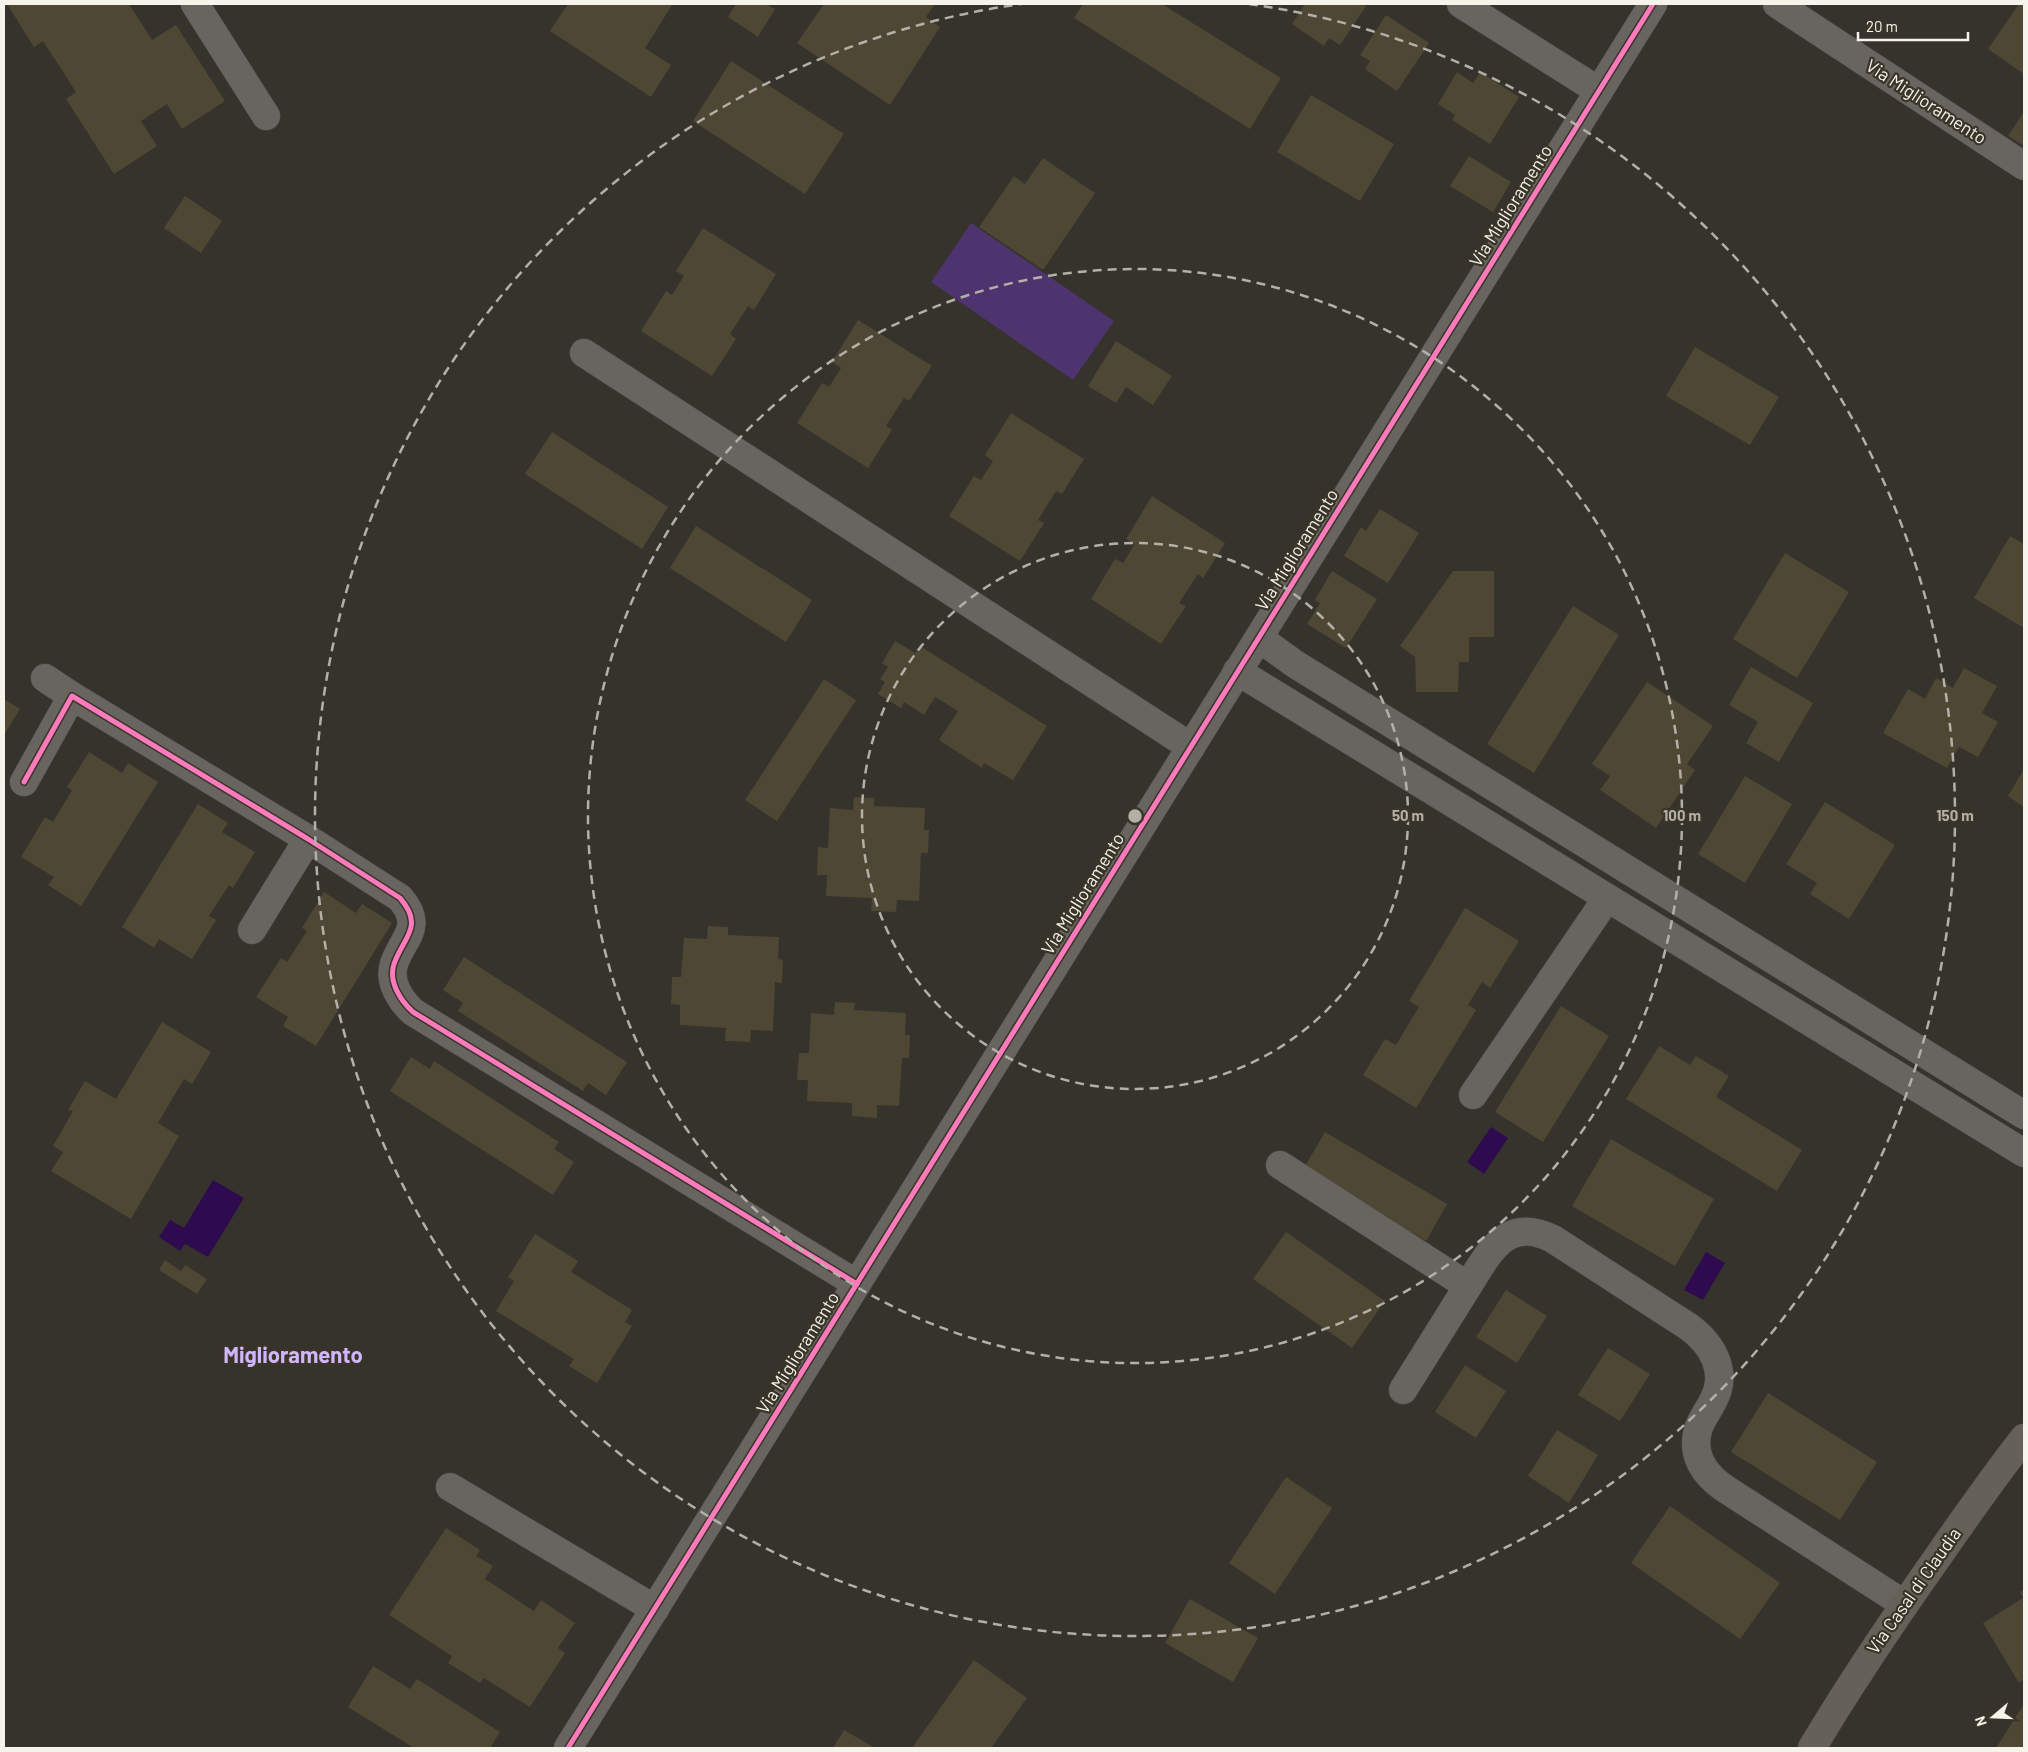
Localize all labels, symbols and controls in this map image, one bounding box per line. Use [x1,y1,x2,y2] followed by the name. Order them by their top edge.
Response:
[1858,10,1968,42] scale bar
[1866,17,1898,35] text: 20 m
[1862,54,1991,148] street label: Via Miglioramento
[1464,140,1556,270] street label: Via Miglioramento
[1250,484,1342,614] street label: Via Miglioramento
[1392,806,1424,824] text: 50 m
[1663,806,1701,824] text: 100 m
[1936,806,1974,824] text: 150 m
[1126,807,1144,825] centre of rings
[1036,828,1128,958] street label: Via Miglioramento
[751,1287,843,1417] street label: Via Miglioramento
[223,1341,363,1367] district label: Miglioramento
[1861,1523,1965,1658] street label: Via Casal di Claudia
[1968,1692,2018,1742] north arrow
[1971,1714,1990,1729] text: N

